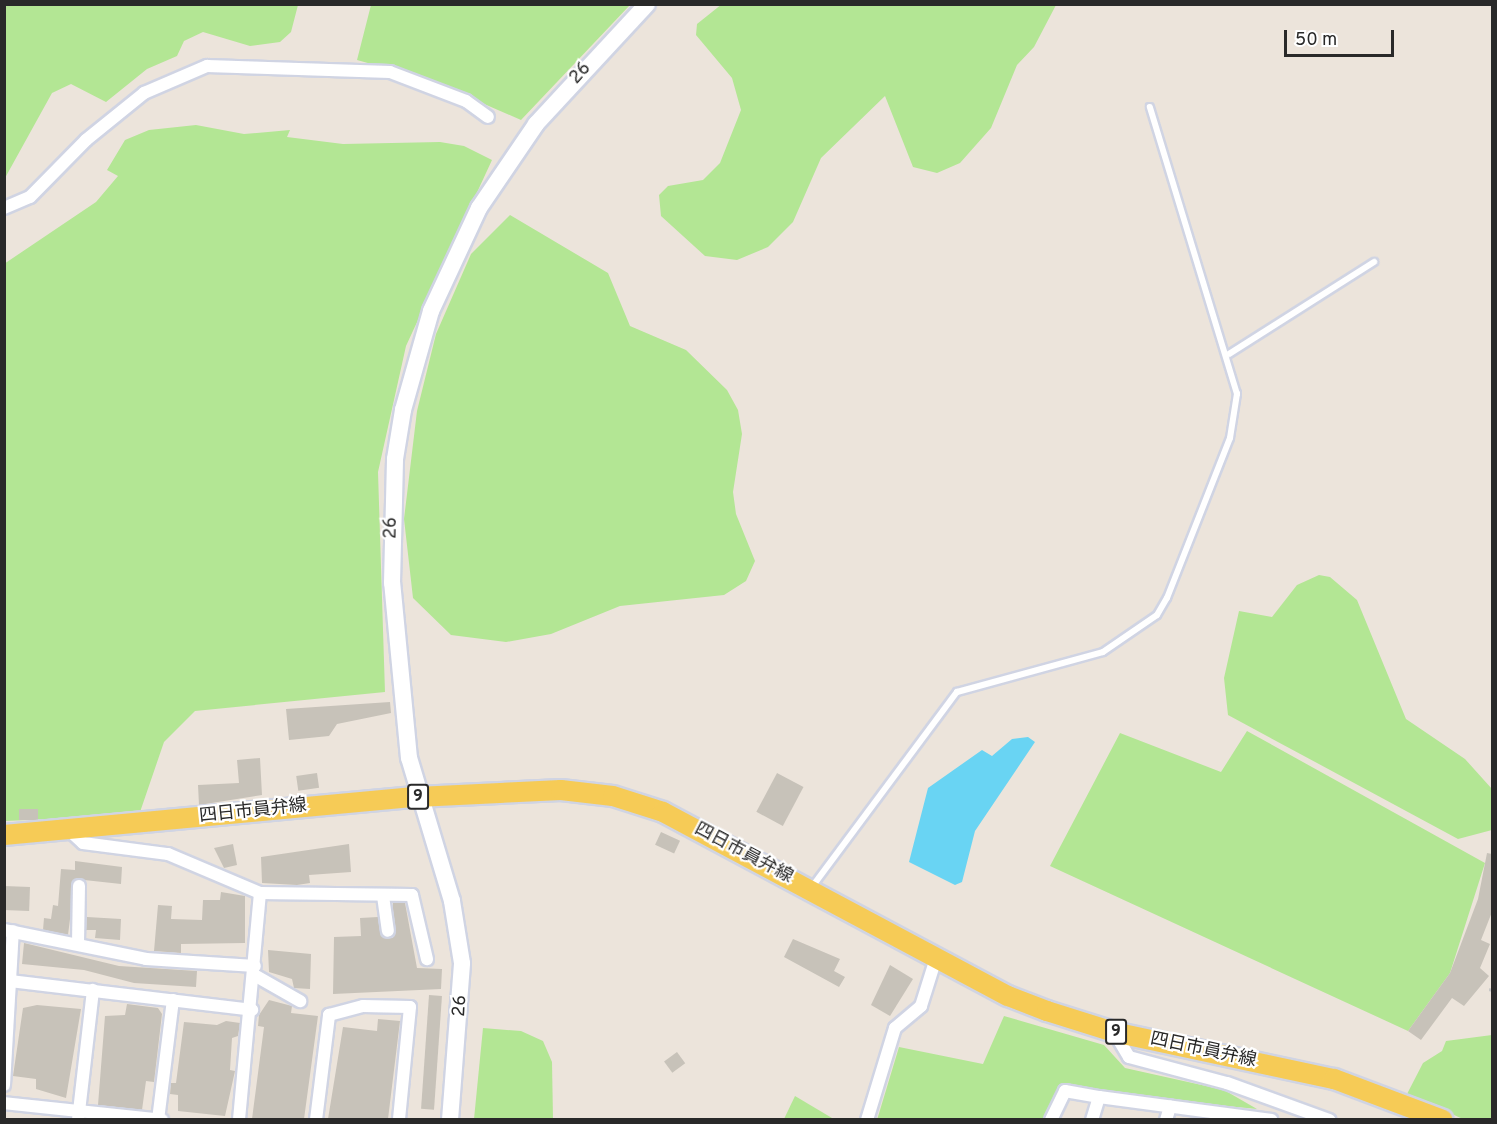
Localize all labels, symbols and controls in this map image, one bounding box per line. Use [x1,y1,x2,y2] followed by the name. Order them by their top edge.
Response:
[1287,18,1396,56] scale bar
[1295,29,1337,52] text: 50 m
[566,59,596,89] street label: 26
[381,517,403,539] street label: 26
[406,784,430,810] road number: 9
[198,796,308,828] street label: 四日市員弁線
[690,819,796,889] street label: 四日市員弁線
[450,995,472,1017] street label: 26
[1104,1019,1128,1045] road number: 9
[1148,1029,1258,1073] street label: 四日市員弁線

